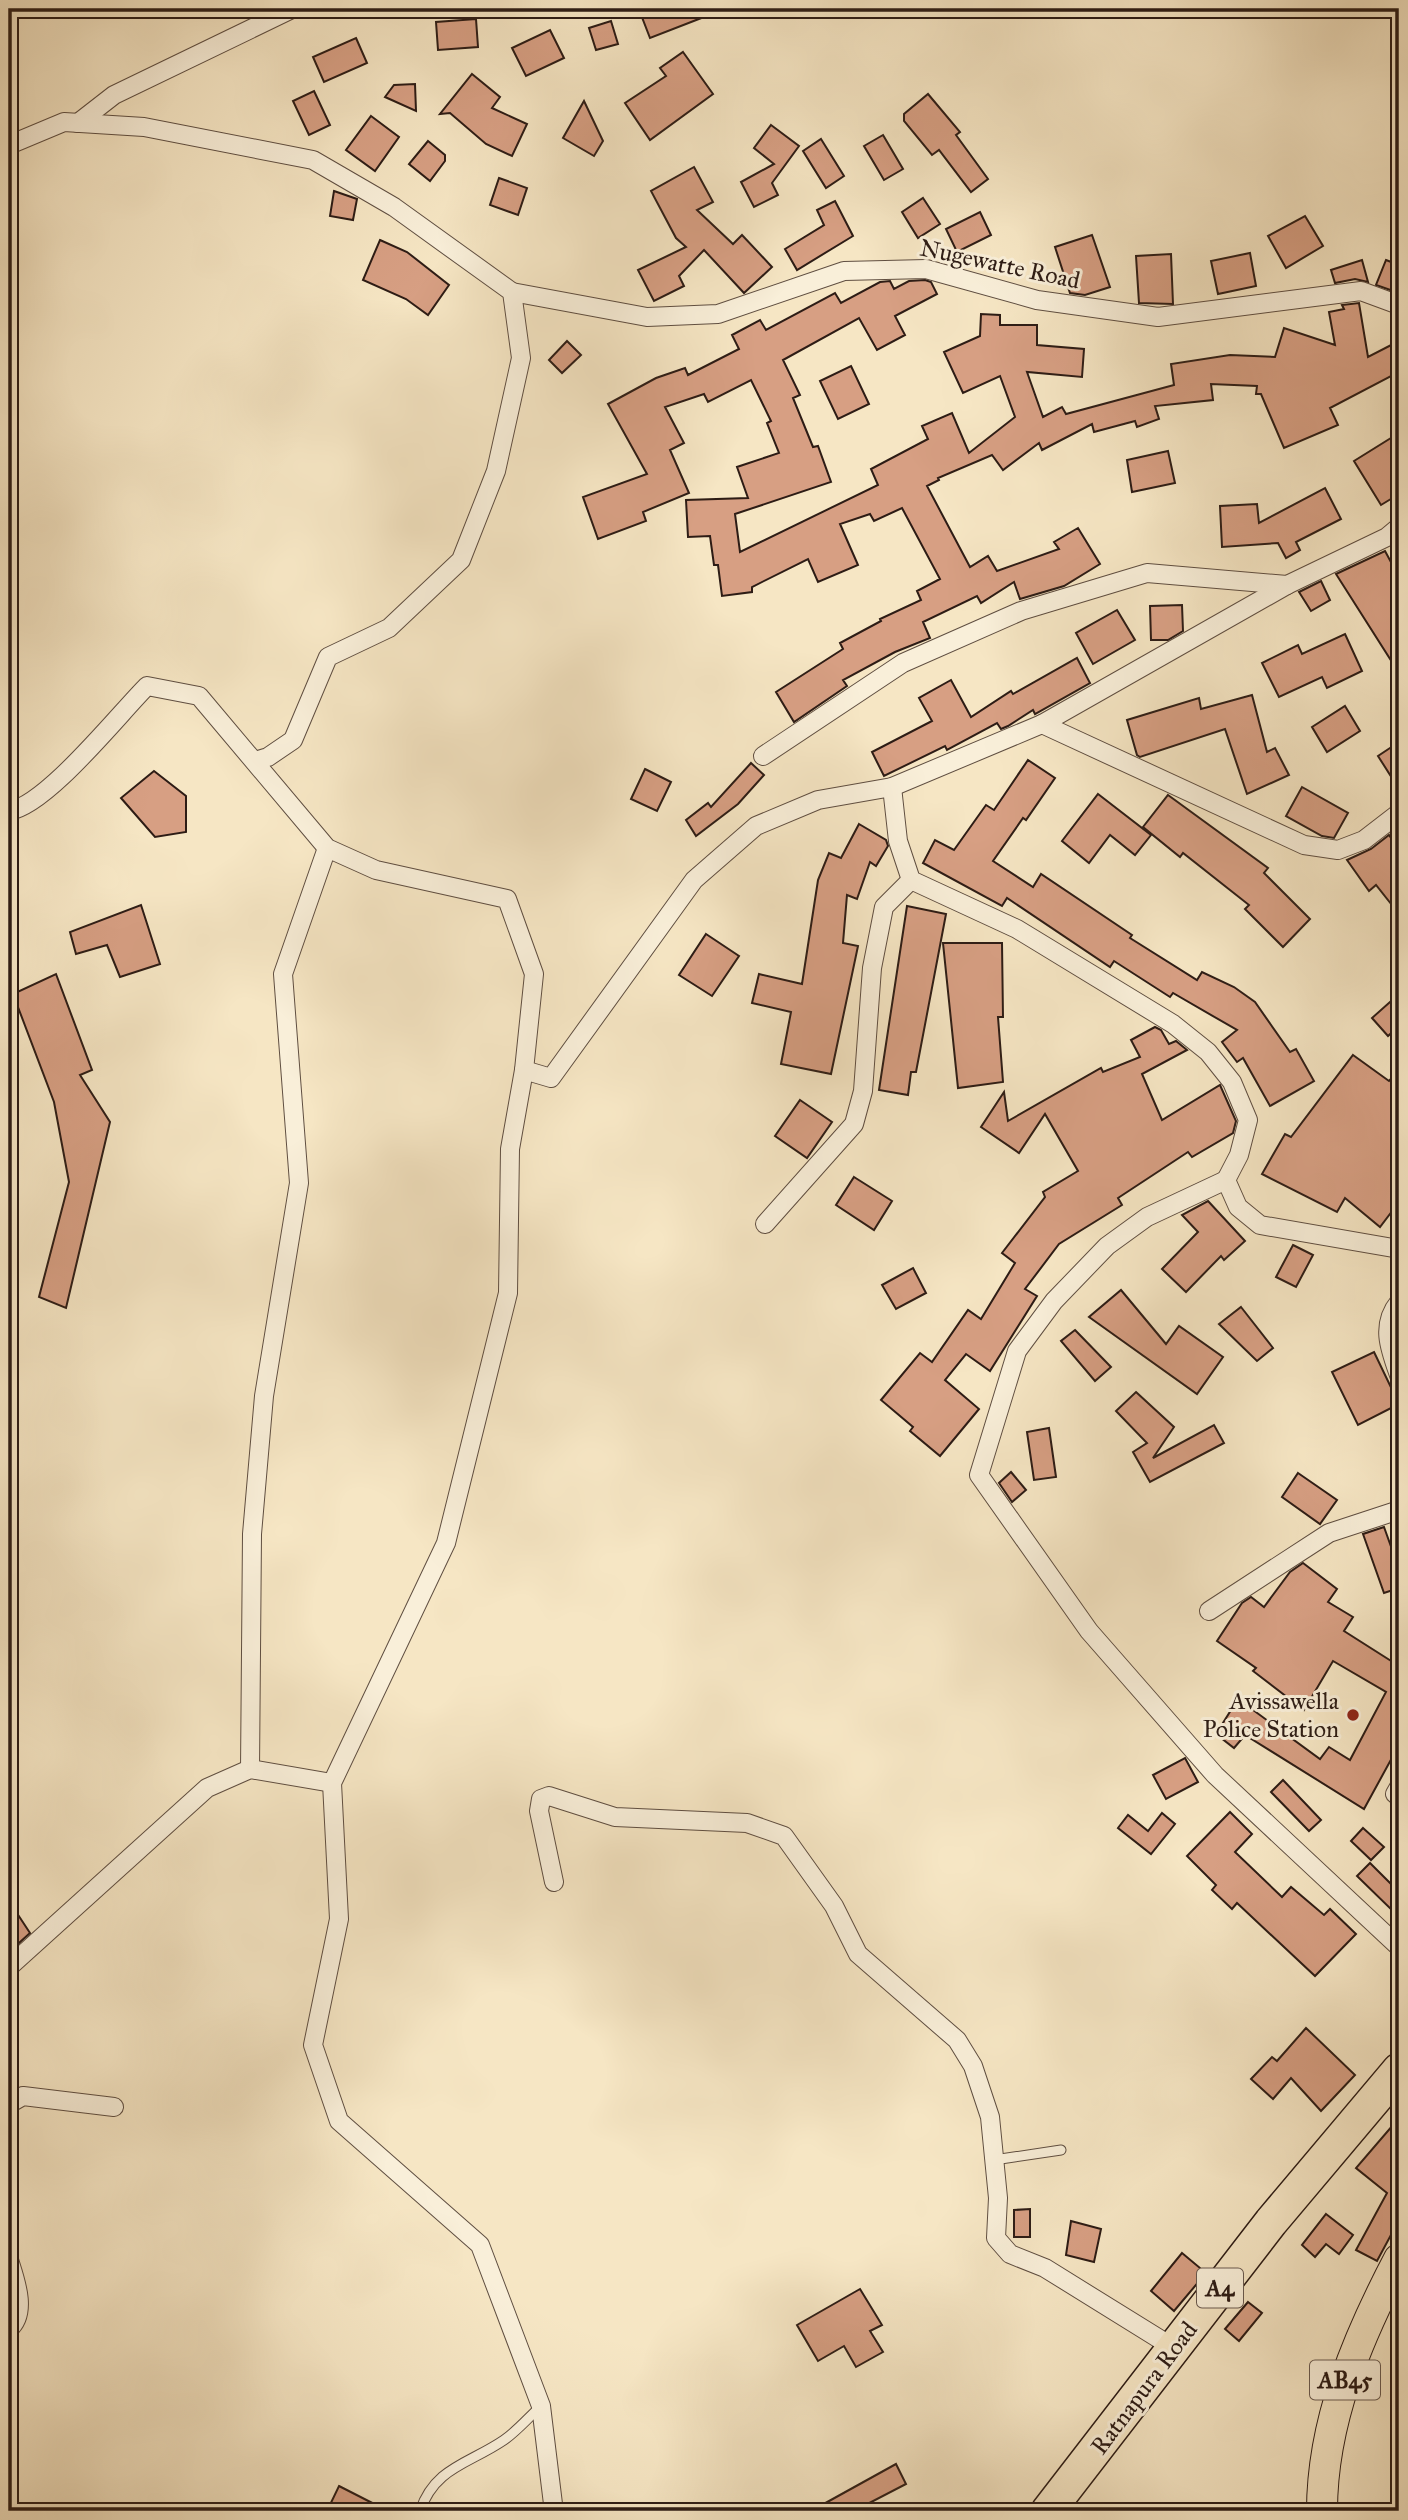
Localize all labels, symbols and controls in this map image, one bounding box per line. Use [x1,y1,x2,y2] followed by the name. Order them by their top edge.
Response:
[917,232,1083,296] street label: Nugewatte Road
[1203,1686,1340,1744] place label: Avissawella Police Station
[1345,1707,1361,1723] marker: Avissawella Police Station
[1197,2268,1243,2308] road number: A4
[1084,2316,1204,2460] street label: Ratnapura Road
[1310,2360,1380,2400] road number: AB45

